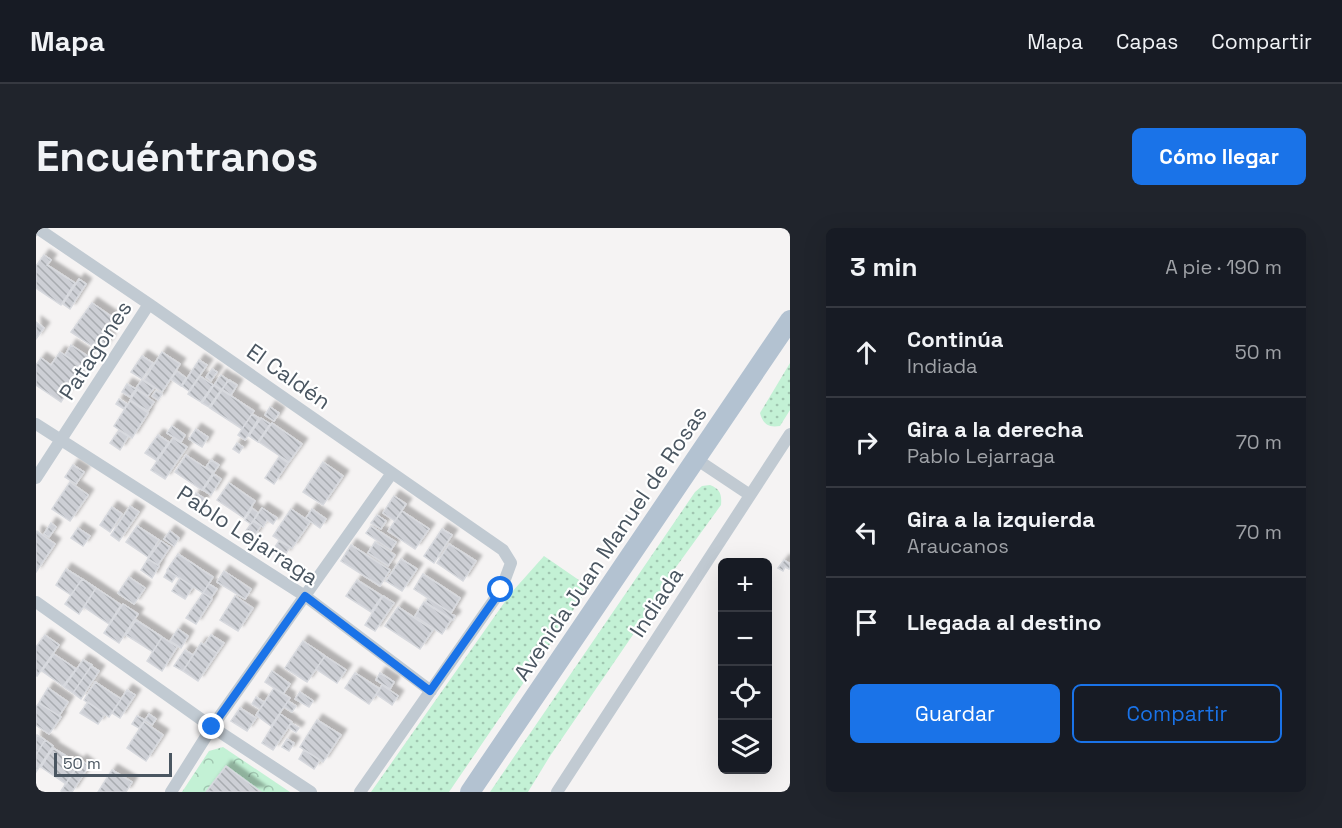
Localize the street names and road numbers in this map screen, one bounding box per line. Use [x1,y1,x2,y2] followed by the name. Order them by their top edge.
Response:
[52,295,138,405] street label: Patagones
[242,337,336,415] street label: El Caldén
[507,400,713,686] street label: Avenida Juan Manuel de Rosas
[172,479,324,591] street label: Pablo Lejarraga
[623,562,689,642] street label: Indiada

